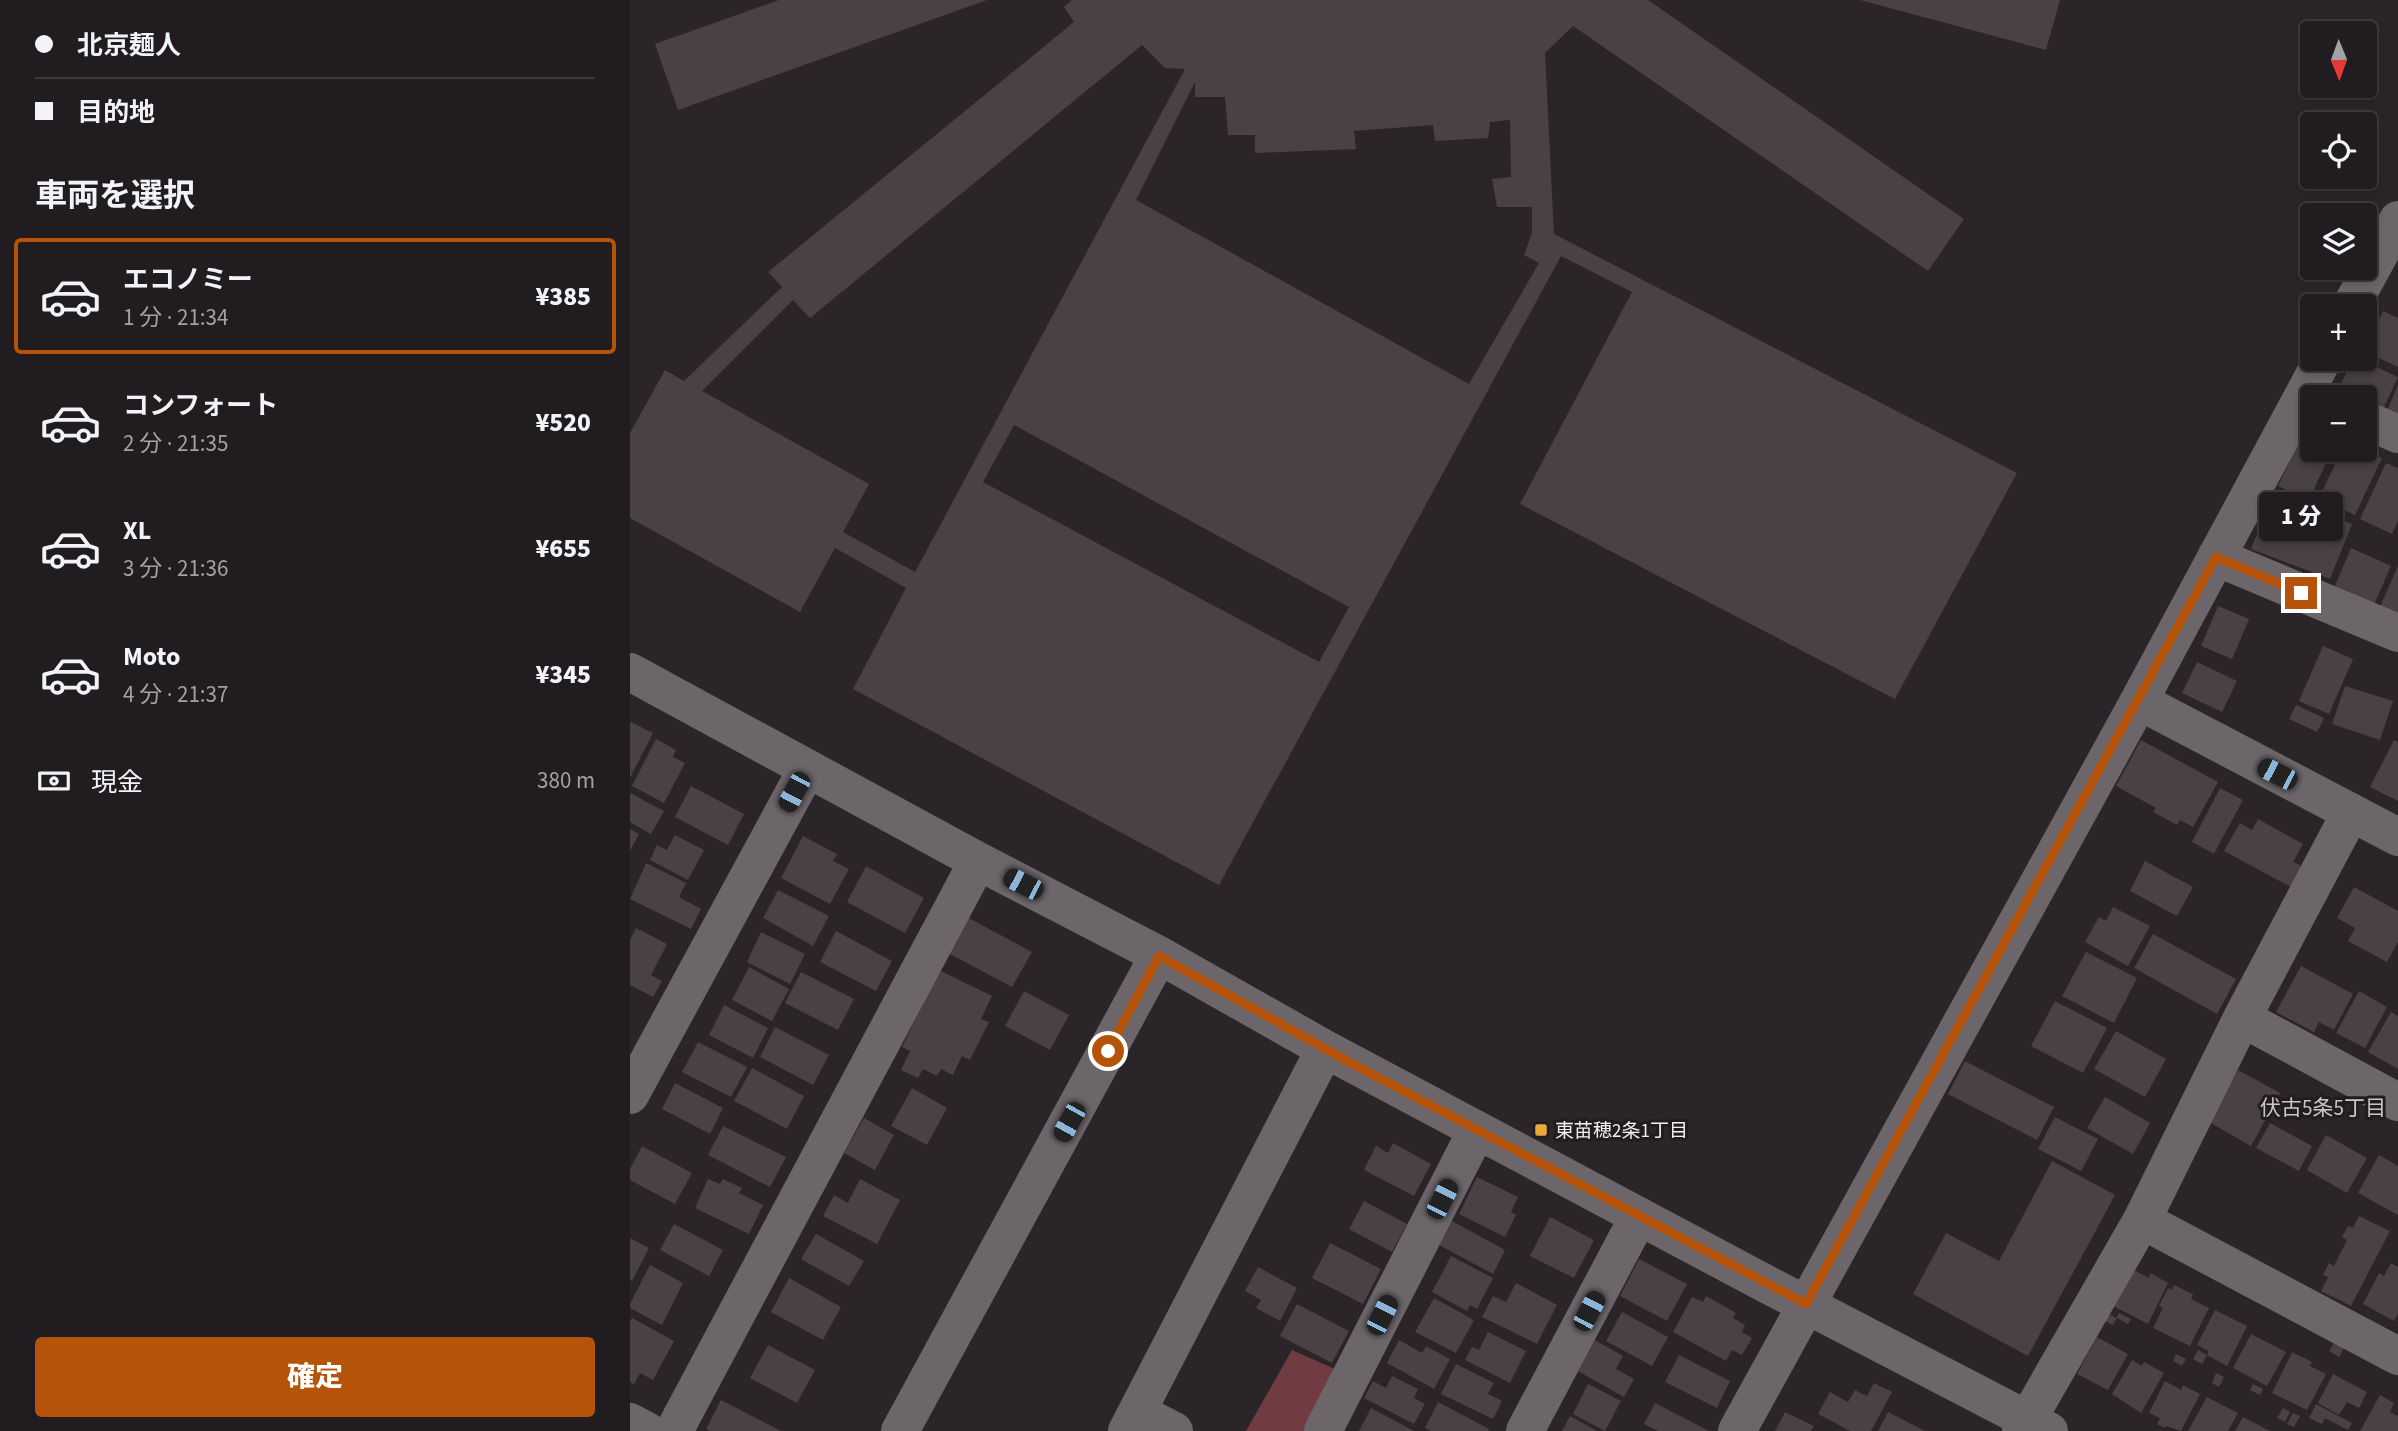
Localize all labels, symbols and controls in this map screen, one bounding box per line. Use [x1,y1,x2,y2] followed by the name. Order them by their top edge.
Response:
[2300,21,2376,98] north arrow
[2300,21,2377,462] map controls
[77,27,181,64] text: 北京麺人
[77,94,155,131] text: 目的地
[2300,112,2377,189] button: locate
[35,173,195,219] text: 車両を選択
[2300,203,2377,280] button: layers
[123,261,253,298] text: エコノミー
[39,265,102,328] icon: car
[535,278,591,315] text: ¥385
[2300,294,2377,371] button: +
[123,301,228,334] text: 1 分 · 21:34
[2300,385,2377,462] button: −
[123,387,278,424] text: コンフォート
[39,391,102,454] icon: car
[535,404,591,441] text: ¥520
[123,427,228,460] text: 2 分 · 21:35
[2259,491,2343,540] callout: 1 分
[2281,500,2321,533] text: 1 分
[123,512,151,549] text: XL
[39,517,102,580] icon: car
[535,530,591,567] text: ¥655
[123,552,228,585] text: 3 分 · 21:36
[2285,577,2317,609] route end
[123,638,180,675] text: Moto
[39,643,102,706] icon: car
[535,656,591,693] text: ¥345
[123,678,228,711] text: 4 分 · 21:37
[2254,755,2301,793] car
[35,762,73,800] icon: cash
[91,764,143,801] text: 現金
[537,764,595,797] text: 380 m
[775,769,814,815] car
[1000,865,1047,903] car
[1092,1035,1124,1067] route start
[2260,1093,2386,1123] district label: 伏古5条5丁目
[1050,1099,1089,1145] car
[1555,1118,1688,1145] place label: 東苗穂2条1丁目
[1533,1122,1549,1138] marker: 東苗穂2条1丁目
[1424,1176,1461,1222] car
[1570,1288,1609,1334] car
[1364,1292,1401,1338] car
[35,1337,595,1417] button: 確定

